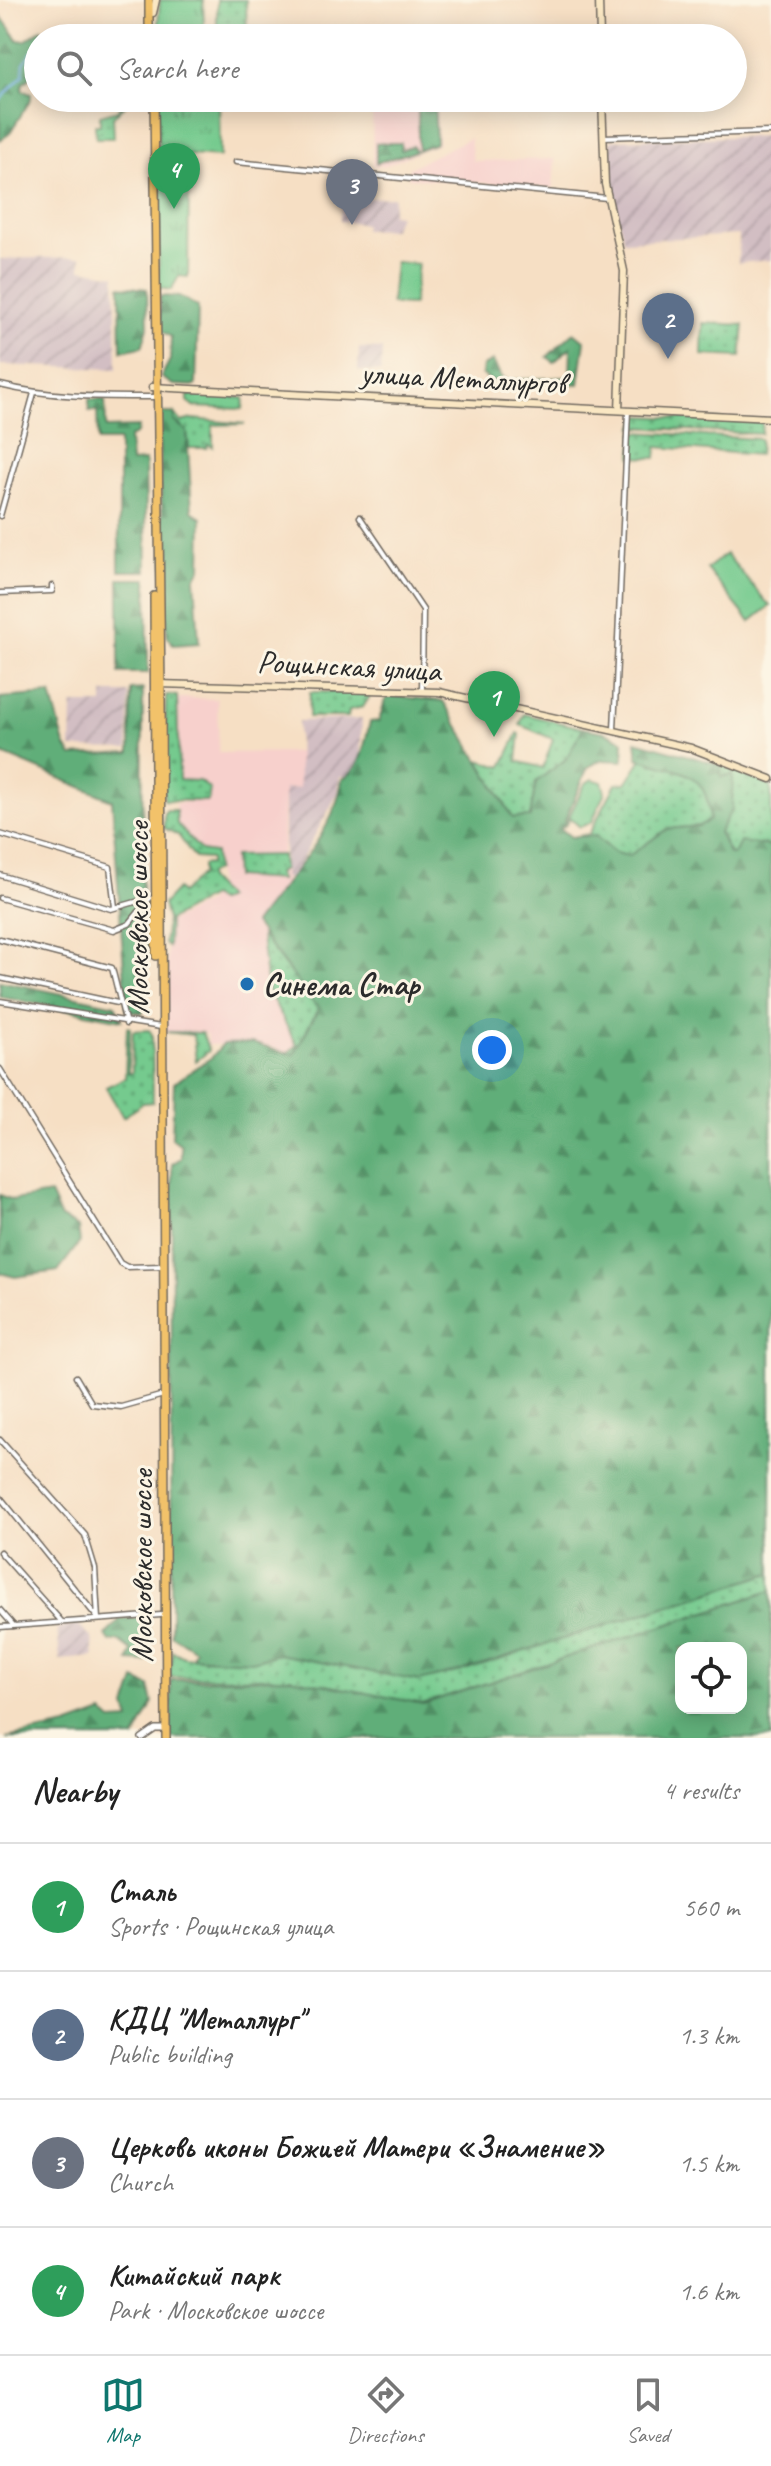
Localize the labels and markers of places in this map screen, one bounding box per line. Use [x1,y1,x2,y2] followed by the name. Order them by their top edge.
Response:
[148,143,200,209] pin: 4
[326,159,378,225] pin: 3
[642,293,694,359] pin: 2
[468,671,520,737] pin: 1
[263,964,421,1005] place label: Синема Стар
[238,975,256,993] marker: Синема Стар

